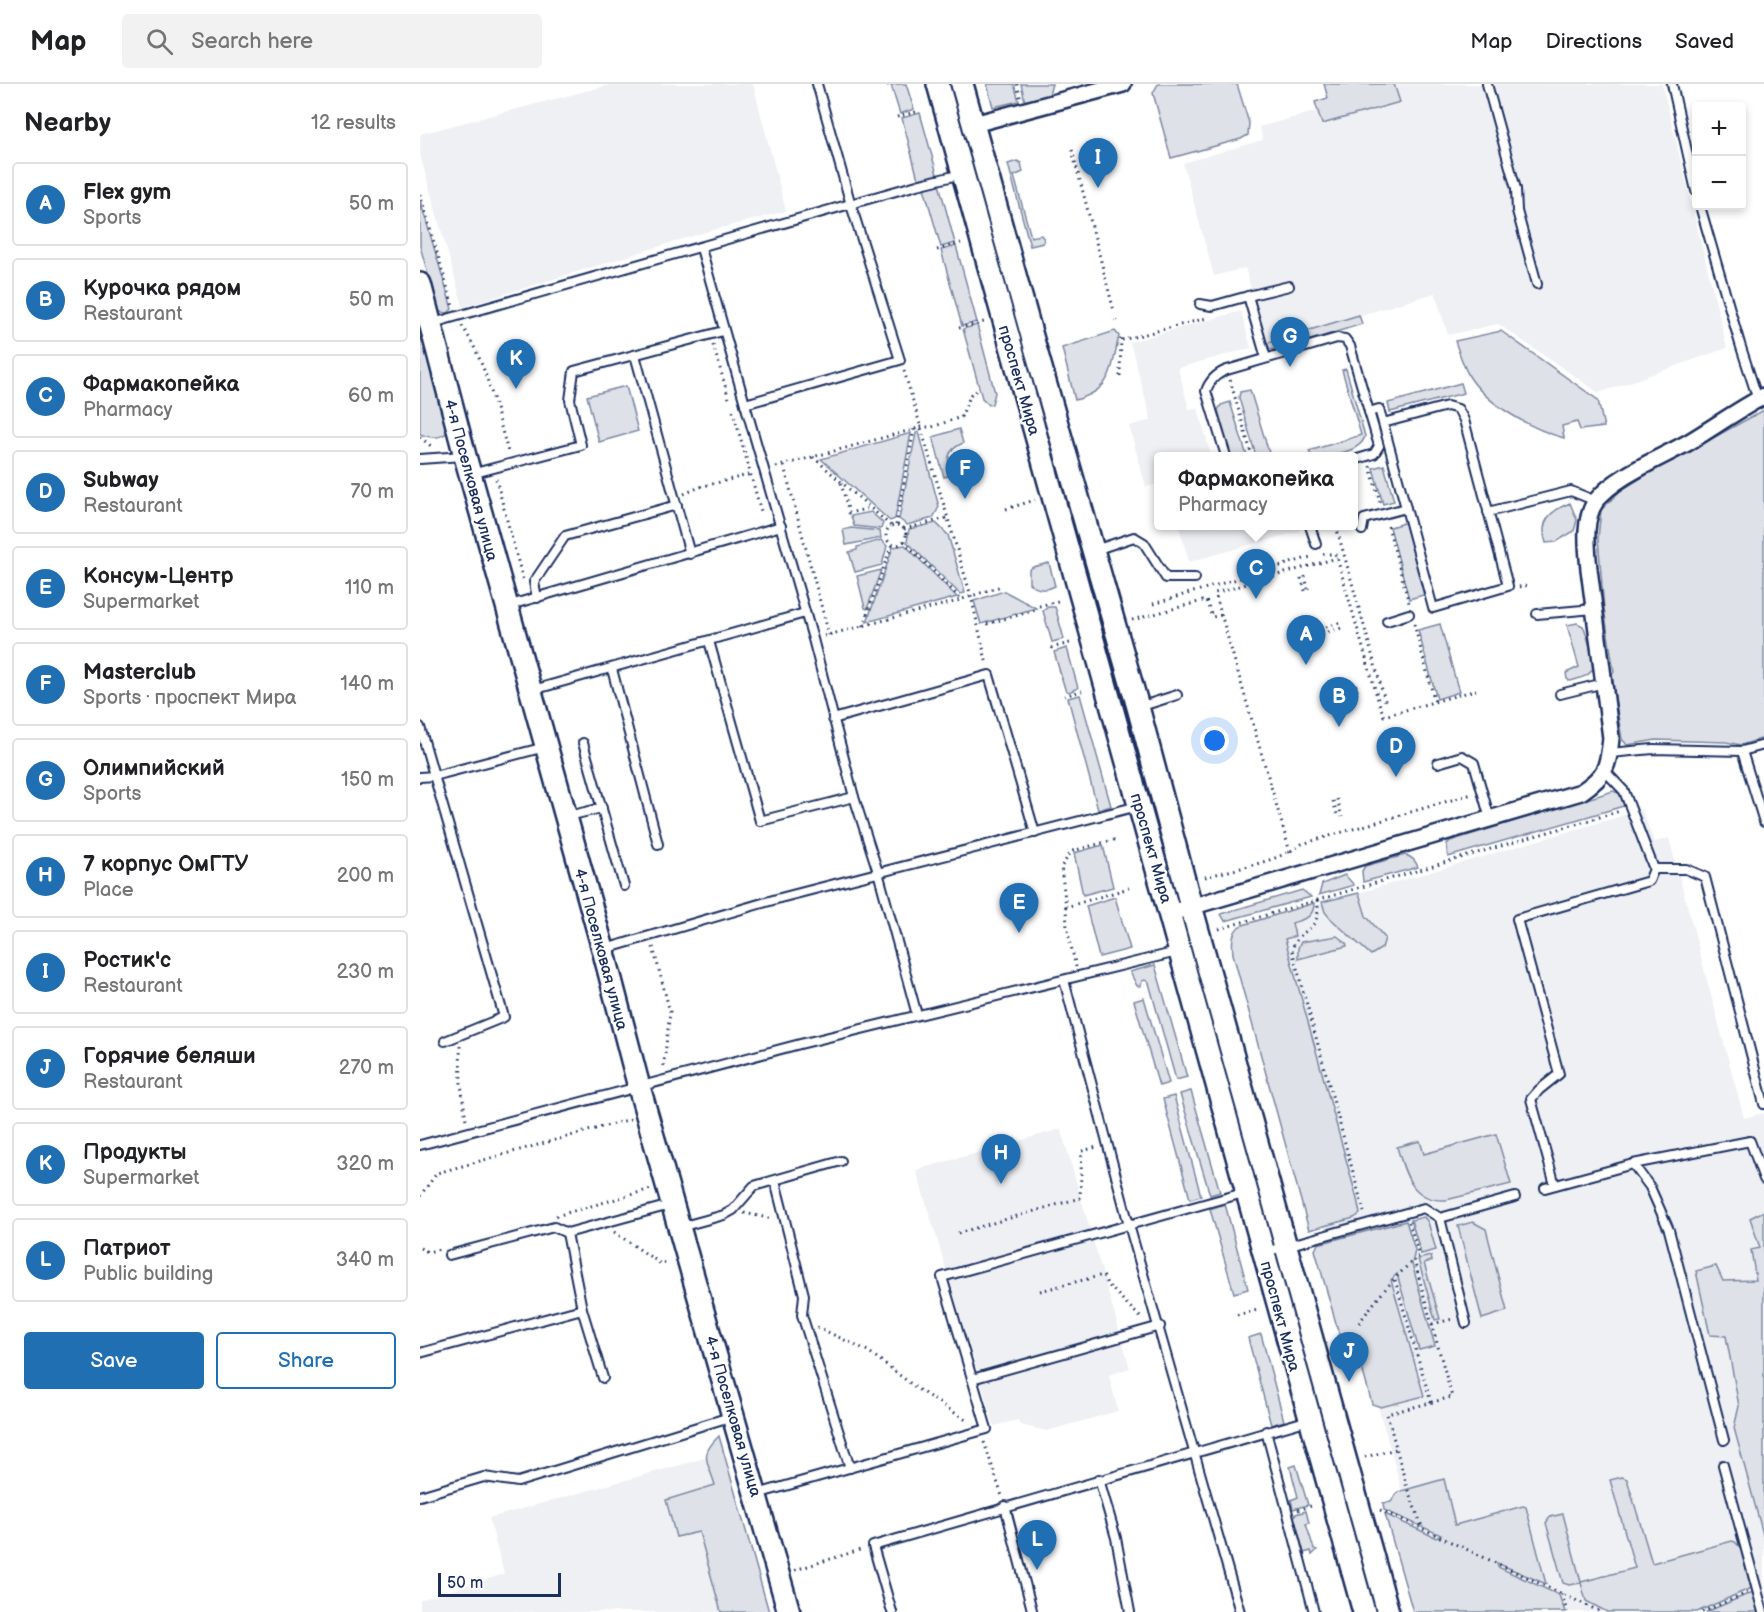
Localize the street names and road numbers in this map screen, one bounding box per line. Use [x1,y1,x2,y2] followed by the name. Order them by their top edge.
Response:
[994,323,1044,438] street label: проспект Мира
[440,397,501,564] street label: 4-я Поселковая улица
[1126,791,1176,906] street label: проспект Мира
[570,866,631,1033] street label: 4-я Поселковая улица
[1256,1259,1304,1374] street label: проспект Мира
[700,1334,765,1500] street label: 4-я Поселковая улица

